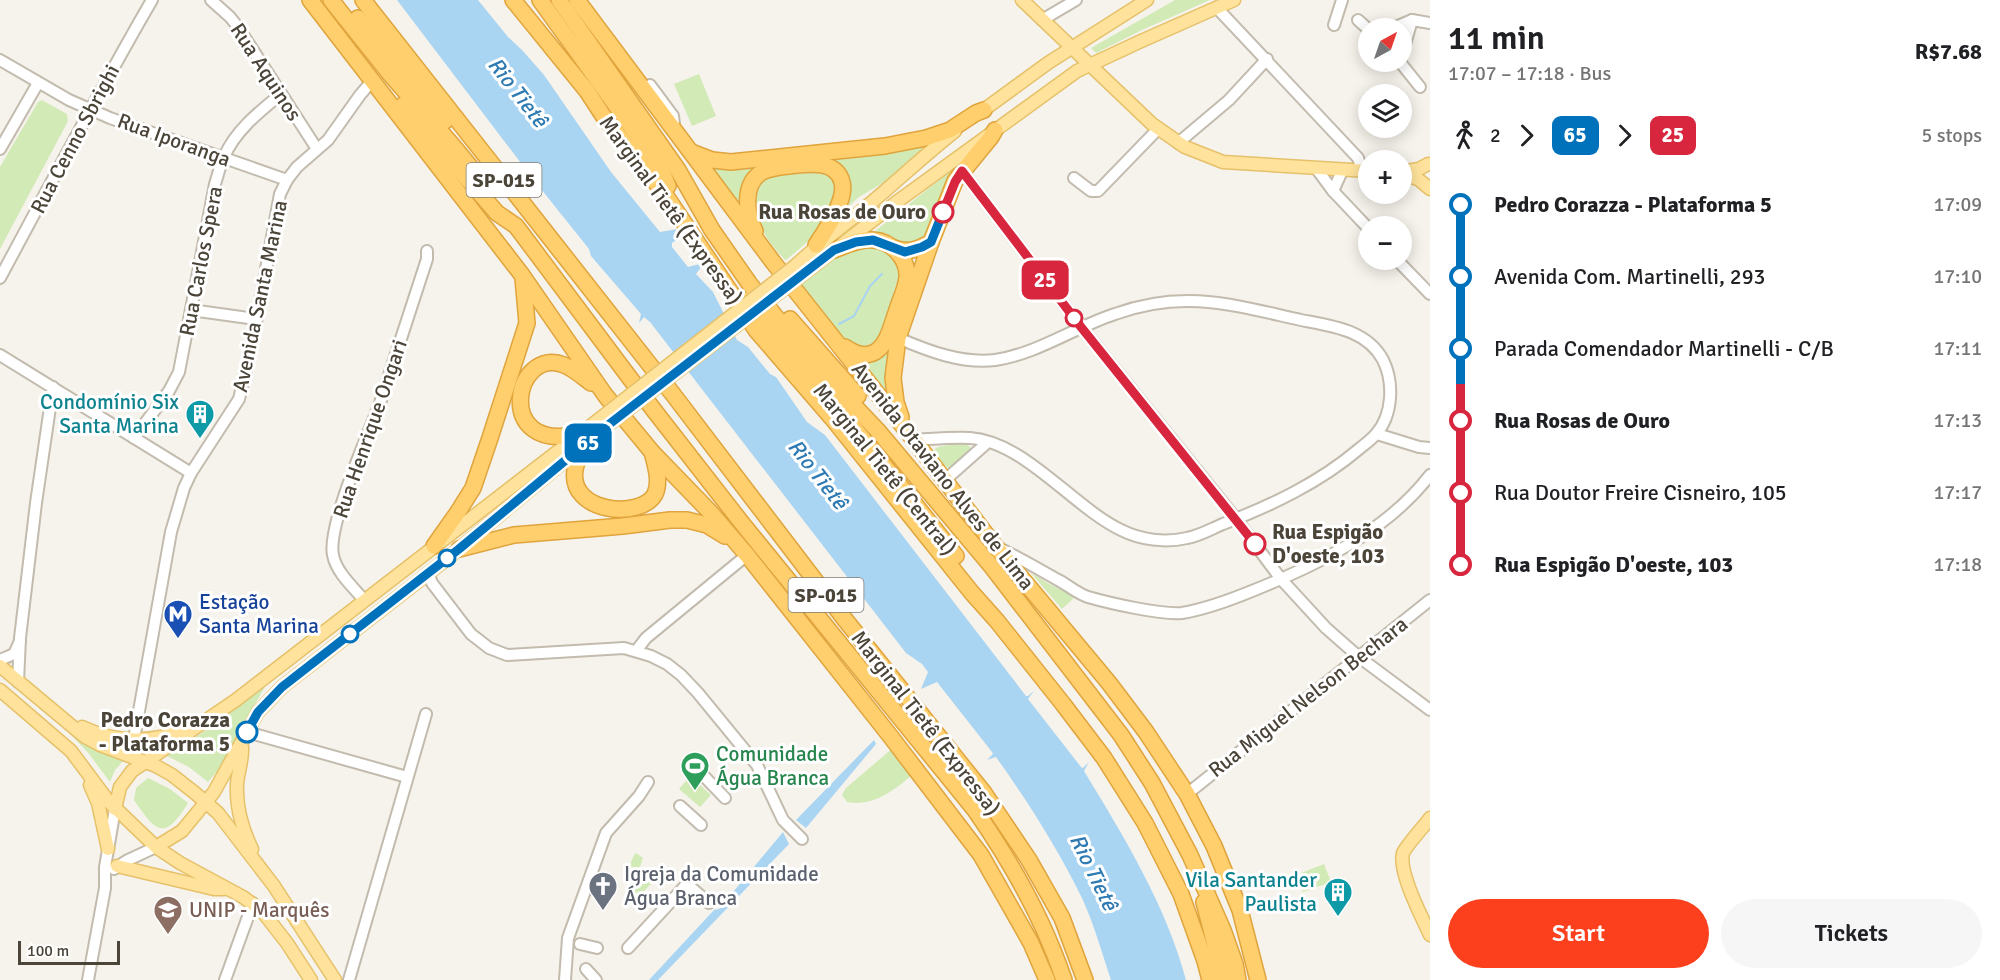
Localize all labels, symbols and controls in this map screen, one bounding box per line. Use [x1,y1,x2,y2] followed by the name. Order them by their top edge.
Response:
[225,18,307,126] street label: Rua Aquinos
[1358,18,1412,72] north arrow
[1358,18,1412,270] map controls
[1448,18,1545,59] text: 11 min
[1915,38,1982,65] text: R$7.68
[482,51,555,134] water label: Rio Tietê
[25,60,125,218] street label: Rua Cenno Sbrighi
[1448,61,1611,86] text: 17:07 – 17:18 · Bus
[1358,84,1412,138] button: layers
[114,108,234,172] street label: Rua Iporanga
[594,111,748,309] street label: Marginal Tietê (Expressa)
[1448,119,1481,152] icon: walk
[1510,119,1543,152] icon: forward
[1608,119,1641,152] icon: forward
[1564,122,1587,148] text: 65
[1662,122,1684,148] text: 25
[1490,123,1501,148] text: 2
[1921,123,1982,148] text: 5 stops
[1358,150,1412,204] button: +
[466,163,542,197] road number: SP-015
[174,184,228,338] street label: Rua Carlos Spera
[1494,191,1772,218] text: Pedro Corazza - Plataforma 5
[1933,192,1982,217] text: 17:09
[227,198,293,394] street label: Avenida Santa Marina
[758,199,926,225] place label: Rua Rosas de Ouro
[932,201,954,223] marker: Rua Rosas de Ouro
[1358,216,1412,270] button: −
[1018,260,1072,300] line badge: 25
[1494,263,1765,290] text: Avenida Com. Martinelli, 293
[1933,264,1982,289] text: 17:10
[1034,267,1056,293] text: 25
[1065,309,1083,327] unlabelled marker
[1494,335,1834,362] text: Parada Comendador Martinelli - C/B
[327,336,413,522] street label: Rua Henrique Ongari
[1933,336,1982,361] text: 17:11
[846,357,1040,595] street label: Avenida Otaviano Alves de Lima
[808,378,962,560] street label: Marginal Tietê (Central)
[40,389,179,439] place label: Condomínio Six Santa Marina
[184,398,216,440] building icon: Condomínio Six Santa Marina
[1494,407,1670,434] text: Rua Rosas de Ouro
[1933,408,1982,433] text: 17:13
[561,424,615,462] line badge: 65
[577,430,599,456] text: 65
[782,433,855,516] water label: Rio Tietê
[1494,479,1787,506] text: Rua Doutor Freire Cisneiro, 105
[1933,480,1982,505] text: 17:17
[1272,519,1385,569] place label: Rua Espigão D'oeste, 103
[1244,533,1266,555] marker: Rua Espigão D'oeste, 103
[438,549,456,567] unlabelled marker
[1494,551,1733,578] text: Rua Espigão D'oeste, 103
[1933,552,1982,577] text: 17:18
[788,578,864,612] road number: SP-015
[199,589,319,639] place label: Estação Santa Marina
[162,598,194,640] metro station icon: Estação Santa Marina
[1203,611,1413,783] street label: Rua Miguel Nelson Bechara
[341,625,359,643] unlabelled marker
[846,626,1006,820] street label: Marginal Tietê (Expressa)
[99,707,230,757] place label: Pedro Corazza - Plataforma 5
[236,721,258,743] marker: Pedro Corazza - Plataforma 5
[716,741,829,791] place label: Comunidade Água Branca
[679,750,711,792] sports icon: Comunidade Água Branca
[1064,829,1125,916] water label: Rio Tietê
[624,861,819,911] place label: Igreja da Comunidade Água Branca
[1185,867,1317,917] place label: Vila Santander Paulista
[587,870,619,912] church icon: Igreja da Comunidade Água Branca
[1322,876,1354,918] building icon: Vila Santander Paulista
[152,894,184,936] school or university icon: UNIP - Marquês
[189,897,329,923] place label: UNIP - Marquês
[1448,899,1709,968] button: Start
[1721,899,1982,968] button: Tickets
[18,938,120,966] scale bar
[27,941,69,961] text: 100 m

